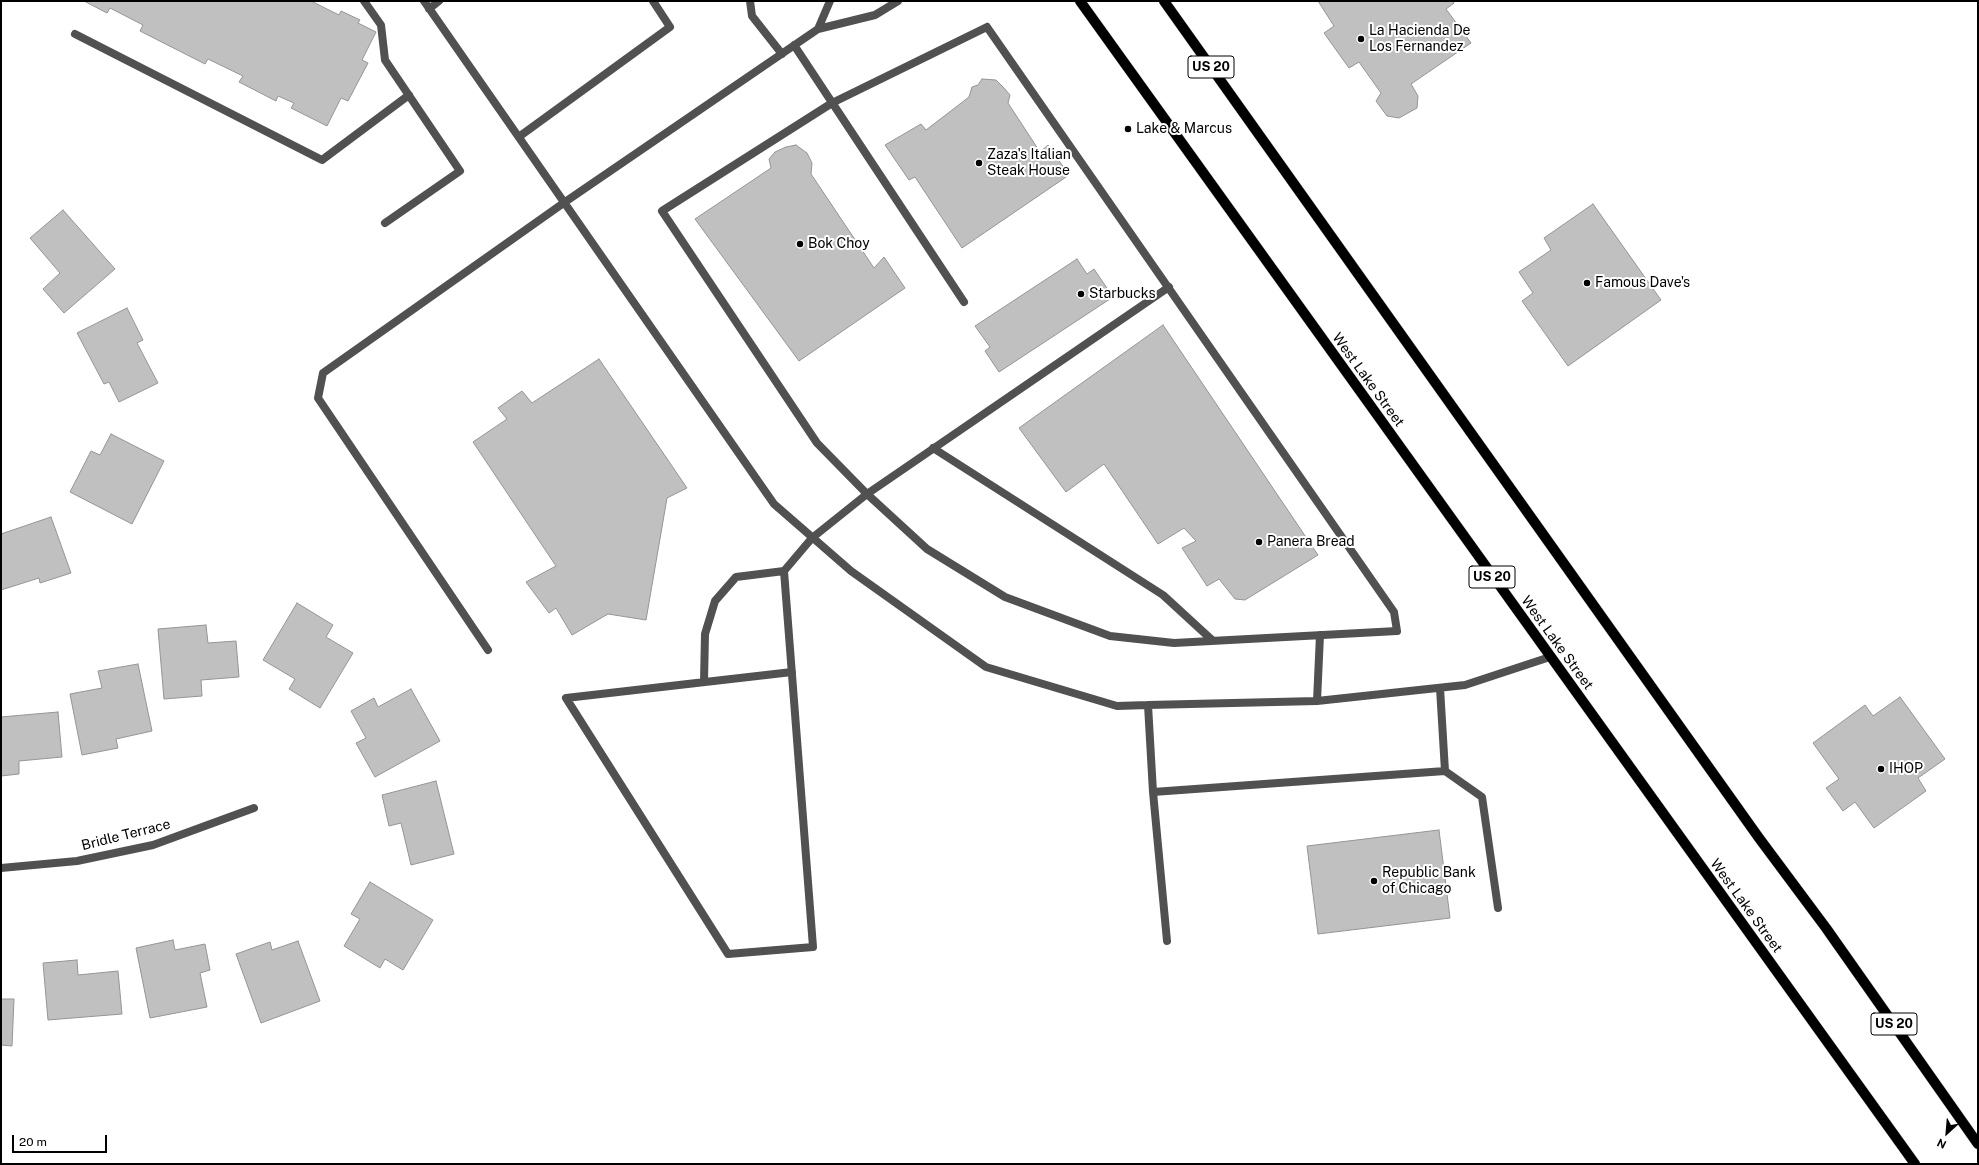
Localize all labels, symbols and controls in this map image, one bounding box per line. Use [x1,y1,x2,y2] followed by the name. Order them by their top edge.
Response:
[1369,23,1471,56] place label: La Hacienda De Los Fernandez
[1356,34,1366,44] marker: La Hacienda De Los Fernandez
[1188,56,1234,78] road number: US 20
[1136,121,1232,137] place label: Lake & Marcus
[1123,124,1133,134] marker: Lake & Marcus
[987,147,1071,180] place label: Zaza's Italian Steak House
[974,158,984,168] marker: Zaza's Italian Steak House
[808,236,870,252] place label: Bok Choy
[795,239,805,249] marker: Bok Choy
[1595,275,1690,291] place label: Famous Dave's
[1582,278,1592,288] marker: Famous Dave's
[1089,286,1155,302] place label: Starbucks
[1076,289,1086,299] marker: Starbucks
[1328,330,1408,430] street label: West Lake Street
[1267,534,1355,550] place label: Panera Bread
[1254,537,1264,547] marker: Panera Bread
[1469,566,1515,588] road number: US 20
[1517,593,1597,693] street label: West Lake Street
[1889,761,1923,777] place label: IHOP
[1876,764,1886,774] marker: IHOP
[80,816,172,854] street label: Bridle Terrace
[1706,856,1786,956] street label: West Lake Street
[1382,865,1476,898] place label: Republic Bank of Chicago
[1369,876,1379,886] marker: Republic Bank of Chicago
[1871,1013,1917,1035] road number: US 20
[1927,1113,1967,1153] north arrow
[14,1127,109,1153] scale bar
[19,1135,47,1149] text: 20 m
[1935,1137,1948,1151] text: N

